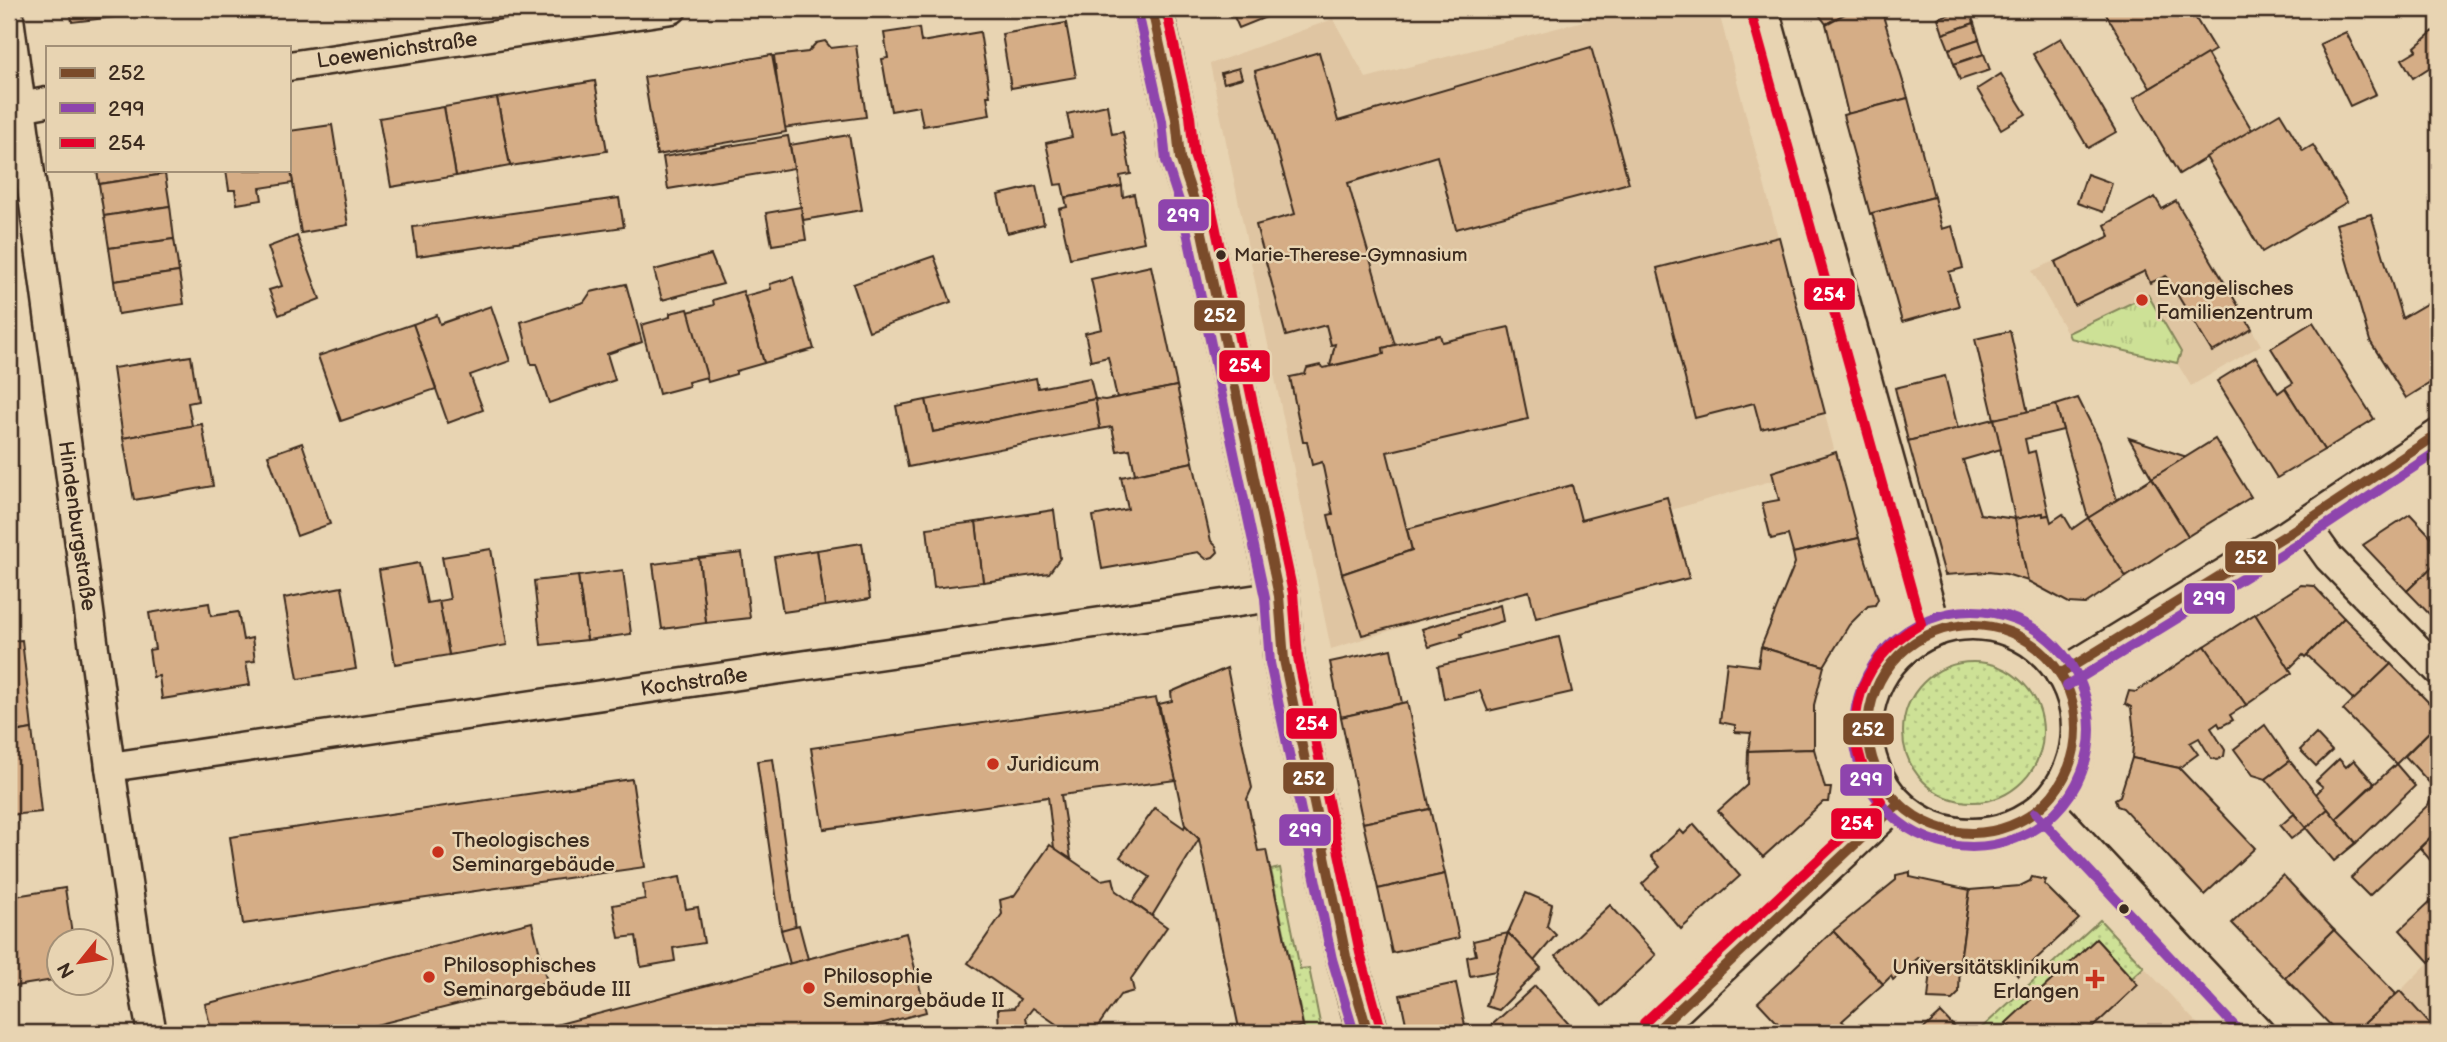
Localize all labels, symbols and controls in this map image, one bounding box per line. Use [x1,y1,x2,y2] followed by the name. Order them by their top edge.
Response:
[315,26,479,74] street label: Loewenichstraße
[46,46,290,172] legend
[108,61,145,86] text: 252
[108,97,145,122] text: 299
[108,131,145,156] text: 254
[1157,198,1210,232] line badge: 299
[1166,205,1200,228] text: 299
[1234,244,1467,267] place label: Marie-Therese-Gymnasium
[1214,248,1228,262] marker: Marie-Therese-Gymnasium
[2156,276,2313,325] place label: Evangelisches Familienzentrum
[1803,277,1856,311] line badge: 254
[1812,284,1846,307] text: 254
[2134,292,2150,308] marker: Evangelisches Familienzentrum
[1193,299,1246,332] line badge: 252
[1203,305,1237,328] text: 252
[1218,349,1271,383] line badge: 254
[1228,355,1262,378] text: 254
[53,439,101,613] street label: Hindenburgstraße
[2224,540,2277,574] line badge: 252
[2234,547,2268,570] text: 252
[2183,582,2236,615] line badge: 299
[2192,588,2226,611] text: 299
[639,662,749,702] street label: Kochstraße
[1285,707,1338,740] line badge: 254
[1842,712,1895,746] line badge: 252
[1295,713,1329,736] text: 254
[1851,719,1885,742] text: 252
[1007,752,1099,777] place label: Juridicum
[985,756,1001,772] marker: Juridicum
[1282,761,1335,795] line badge: 252
[1839,763,1893,797] line badge: 299
[1292,768,1326,791] text: 252
[1849,769,1883,792] text: 299
[1830,807,1883,840] line badge: 254
[1278,813,1332,847] line badge: 299
[1840,813,1874,836] text: 254
[1288,820,1322,843] text: 299
[452,828,615,877] place label: Theologisches Seminargebäude
[430,844,446,860] marker: Theologisches Seminargebäude
[2117,902,2131,916] unlabelled marker
[46,926,116,996] north arrow
[443,953,631,1002] place label: Philosophisches Seminargebäude III
[1892,955,2079,1004] place label: Universitätsklinikum Erlangen
[53,958,80,982] text: N
[823,964,1005,1013] place label: Philosophie Seminargebäude II
[421,969,437,985] marker: Philosophisches Seminargebäude III
[2085,969,2105,989] marker: Universitätsklinikum Erlangen
[801,980,817,996] marker: Philosophie Seminargebäude II

